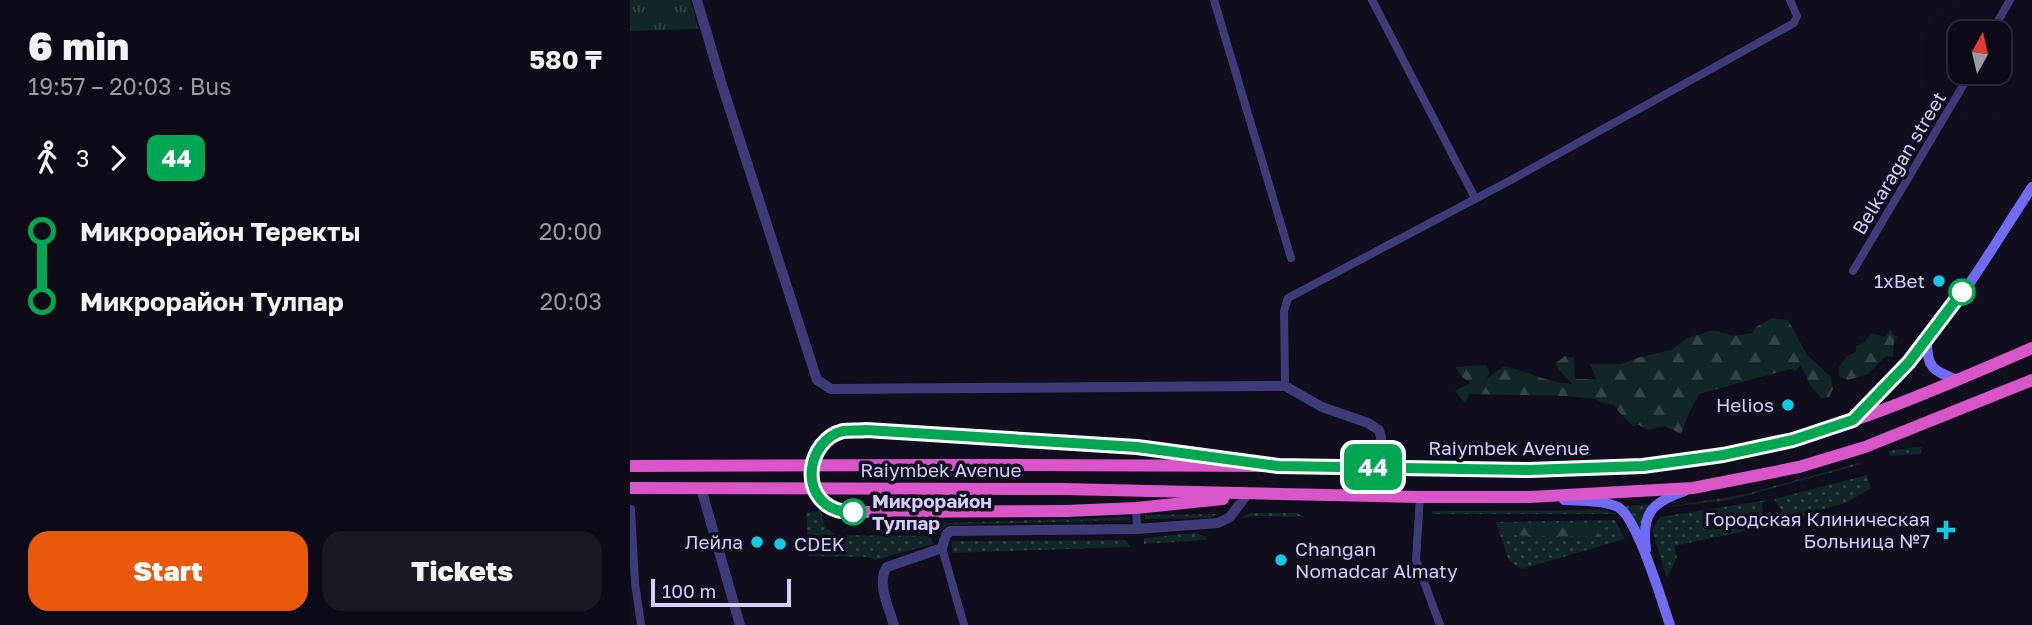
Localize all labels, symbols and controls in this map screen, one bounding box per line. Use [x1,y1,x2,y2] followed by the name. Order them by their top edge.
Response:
[1948,21,2011,84] north arrow
[1948,21,2011,84] map controls
[28,23,129,68] text: 6 min
[529,44,602,75] text: 580 ₸
[28,72,231,100] text: 19:57 – 20:03 · Bus
[1847,87,1950,238] street label: Belkaragan street
[28,139,66,177] icon: walk
[99,139,137,177] icon: forward
[161,143,191,172] text: 44
[76,144,89,172] text: 3
[80,216,360,247] text: Микрорайон Теректы
[539,217,602,245] text: 20:00
[1874,269,1925,292] place label: 1xBet
[1931,273,1947,289] marker: 1xBet
[1949,279,1975,305] unlabelled marker
[80,286,344,317] text: Микрорайон Тулпар
[540,287,602,315] text: 20:03
[1716,393,1774,416] place label: Helios
[1780,397,1796,413] marker: Helios
[1428,436,1590,459] street label: Raiymbek Avenue
[1342,444,1404,490] line badge: 44
[1358,452,1388,481] text: 44
[860,458,1022,481] street label: Raiymbek Avenue
[872,489,992,534] place label: Микрорайон Тулпар
[840,499,866,525] marker: Микрорайон Тулпар
[1704,507,1930,552] place label: Городская Клиническая Больница №7
[1936,520,1956,540] marker: Городская Клиническая Больница №7
[685,530,743,553] place label: Лейла
[28,531,308,611] button: Start
[322,531,602,611] button: Tickets
[794,532,845,555] place label: CDEK
[749,534,765,550] marker: Лейла
[772,536,788,552] marker: CDEK
[1295,537,1458,582] place label: Changan Nomadcar Almaty
[1273,552,1289,568] marker: Changan Nomadcar Almaty
[651,576,791,608] scale bar
[662,579,716,602] text: 100 m

